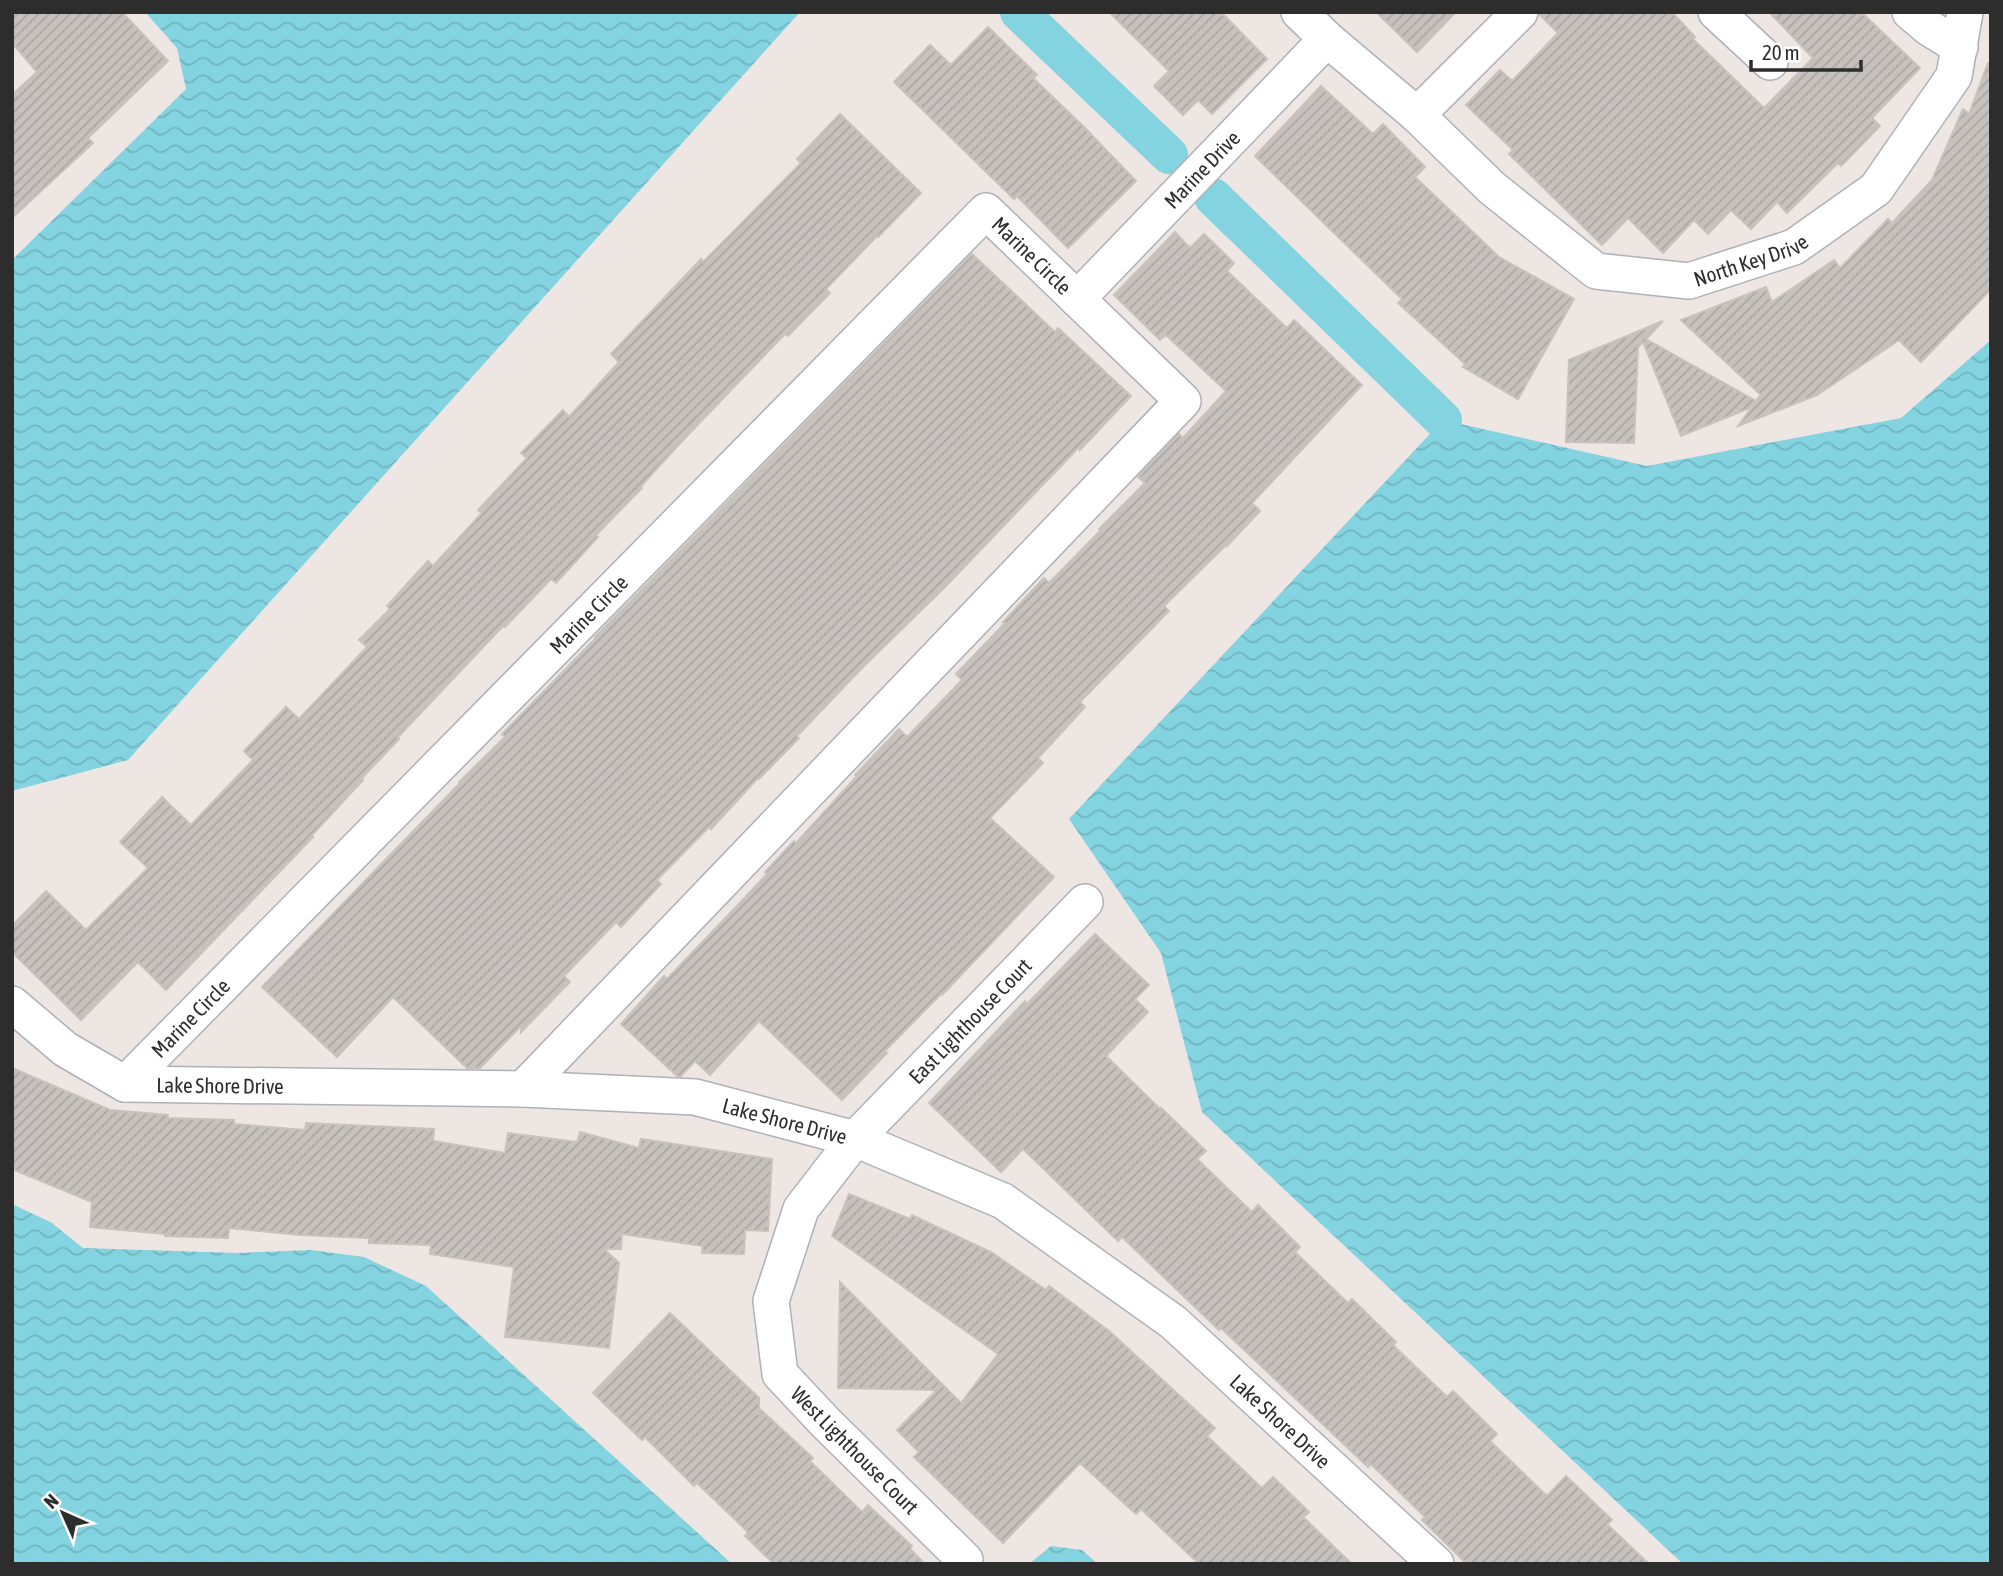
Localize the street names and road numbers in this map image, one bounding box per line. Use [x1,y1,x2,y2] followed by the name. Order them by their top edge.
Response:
[1159,125,1244,213] street label: Marine Drive
[987,212,1077,299] street label: Marine Circle
[1691,229,1812,291] street label: North Key Drive
[545,570,632,658] street label: Marine Circle
[904,953,1036,1088] street label: East Lighthouse Court
[146,974,234,1062] street label: Marine Circle
[156,1072,284,1098] street label: Lake Shore Drive
[720,1093,849,1148] street label: Lake Shore Drive
[1226,1369,1336,1473] street label: Lake Shore Drive
[786,1381,924,1519] street label: West Lighthouse Court

